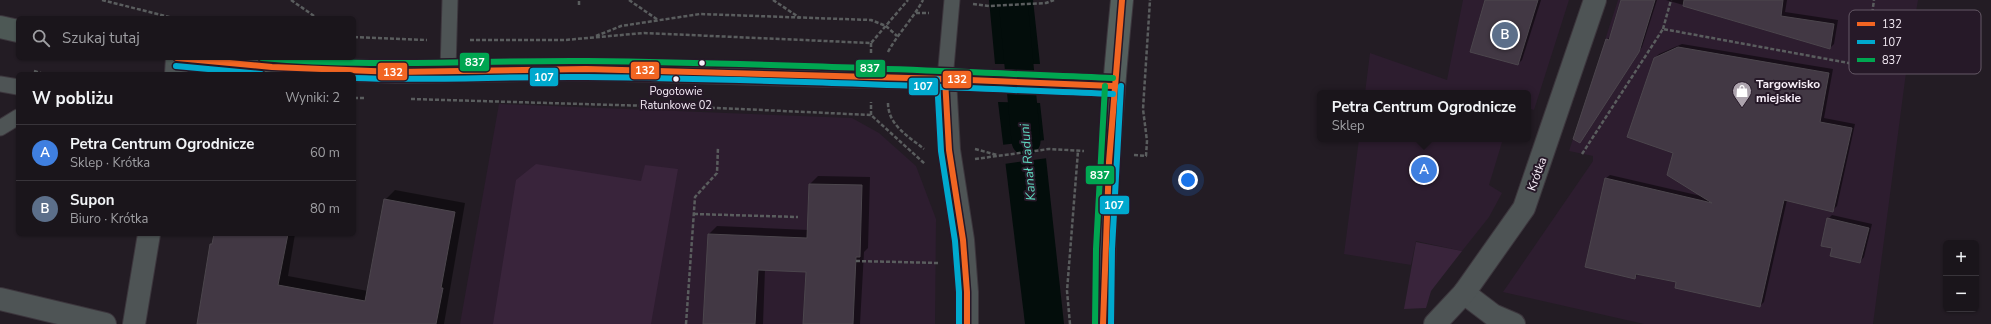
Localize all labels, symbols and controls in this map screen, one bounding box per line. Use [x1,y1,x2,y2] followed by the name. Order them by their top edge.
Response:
[1849,10,1981,74] legend
[16,16,356,60] search box
[1882,17,1902,32] text: 132
[1492,20,1518,50] pin: B
[30,27,52,49] icon: search
[62,28,140,48] text: Szukaj tutaj
[1882,35,1902,50] text: 107
[459,52,490,72] line badge: 837
[1882,53,1902,68] text: 837
[465,55,485,70] text: 837
[697,58,707,68] unlabelled marker
[855,59,886,78] line badge: 837
[630,61,660,80] line badge: 132
[860,61,880,76] text: 837
[377,62,408,81] line badge: 132
[635,63,655,78] text: 132
[383,65,403,80] text: 132
[529,67,559,87] line badge: 107
[534,70,554,85] text: 107
[942,70,972,89] line badge: 132
[947,72,967,87] text: 132
[671,74,681,84] marker: Pogotowie Ratunkowe 02
[1756,76,1820,106] place label: Targowisko miejskie
[908,77,939,96] line badge: 107
[913,79,933,94] text: 107
[1731,80,1753,108] shop icon: Targowisko miejskie
[640,84,712,113] place label: Pogotowie Ratunkowe 02
[32,87,113,110] text: W pobliżu
[285,89,340,107] text: Wyniki: 2
[1317,90,1531,142] popup
[1332,97,1516,117] text: Petra Centrum Ogrodnicze
[1332,117,1365,135] text: Sklep
[1016,122,1040,201] water label: Kanał Raduni
[70,134,254,154] text: Petra Centrum Ogrodnicze
[40,144,50,162] text: A
[310,144,340,162] text: 60 m
[70,154,150,172] text: Sklep · Krótka
[1411,155,1437,185] pin: A
[1524,155,1550,193] street label: Krótka
[1085,165,1115,185] line badge: 837
[1090,168,1110,183] text: 837
[1178,170,1198,190] your location
[70,190,115,210] text: Supon
[1099,195,1130,215] line badge: 107
[1104,198,1124,213] text: 107
[41,200,49,218] text: B
[310,200,340,218] text: 80 m
[70,210,148,228] text: Biuro · Krótka
[1943,240,1979,312] map controls
[1943,240,1979,276] button: +
[1943,276,1979,312] button: −

